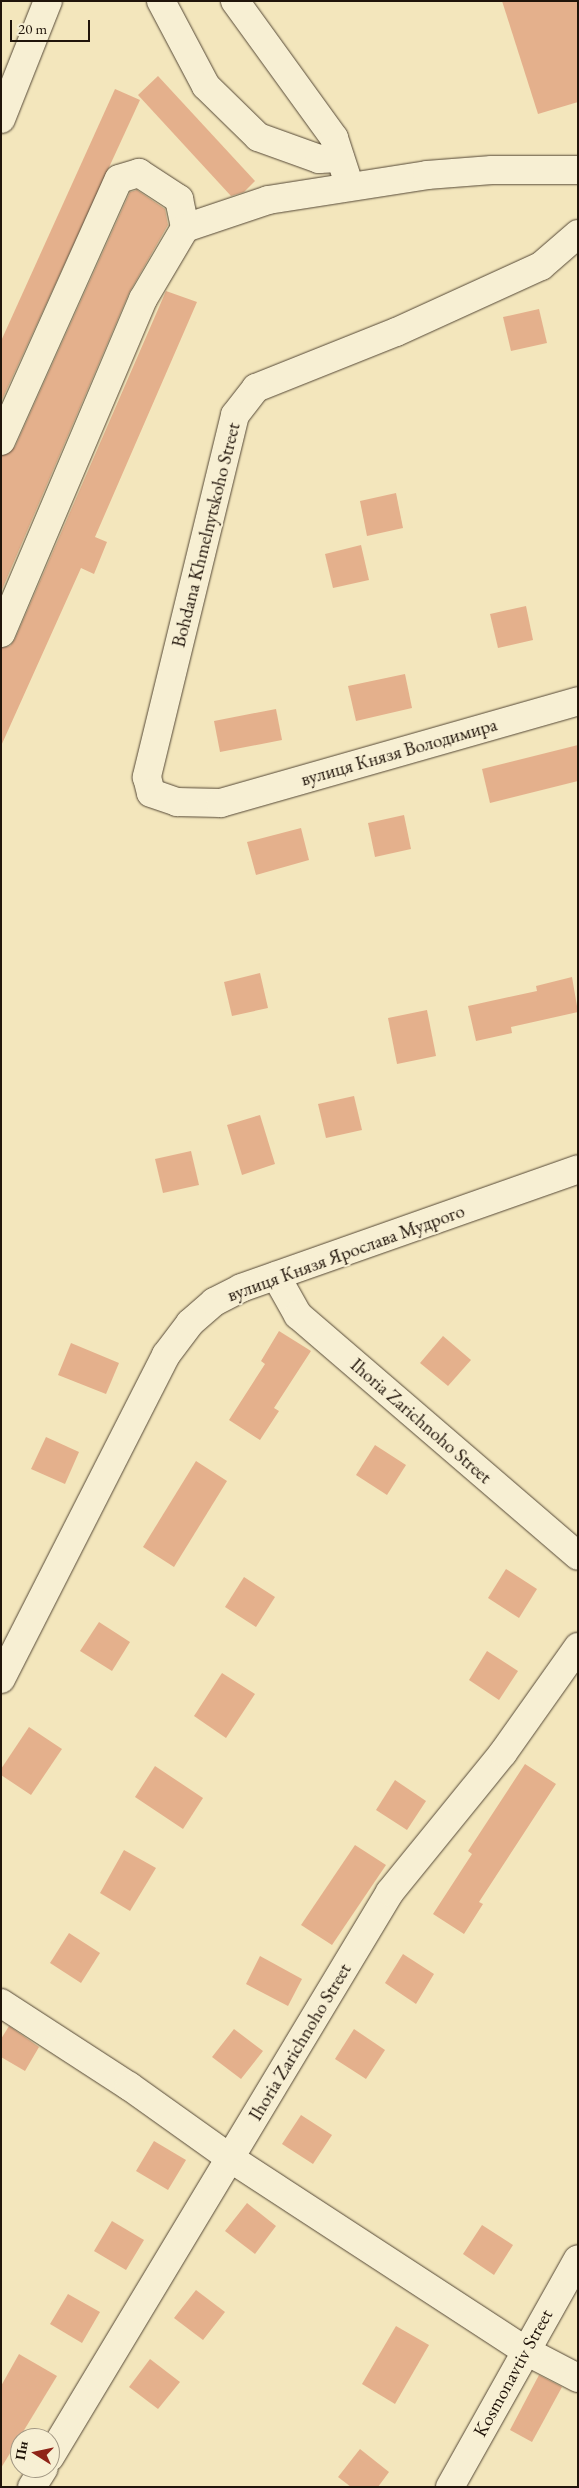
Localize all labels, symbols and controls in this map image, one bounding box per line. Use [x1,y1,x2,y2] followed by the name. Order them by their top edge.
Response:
[12,10,92,42] scale bar
[18,19,47,38] text: 20 m
[167,420,245,650] street label: Bohdana Khmelnytskoho Street
[298,713,500,791] street label: вулиця Князя Володимира
[224,1199,468,1307] street label: вулиця Князя Ярослава Мудрого
[346,1354,496,1488] street label: Ihoria Zarichnoho Street
[244,1959,356,2125] street label: Ihoria Zarichnoho Street
[468,2305,558,2441] street label: Kosmonavtiv Street
[10,2428,60,2478] north arrow
[11,2440,32,2462] text: Пн

